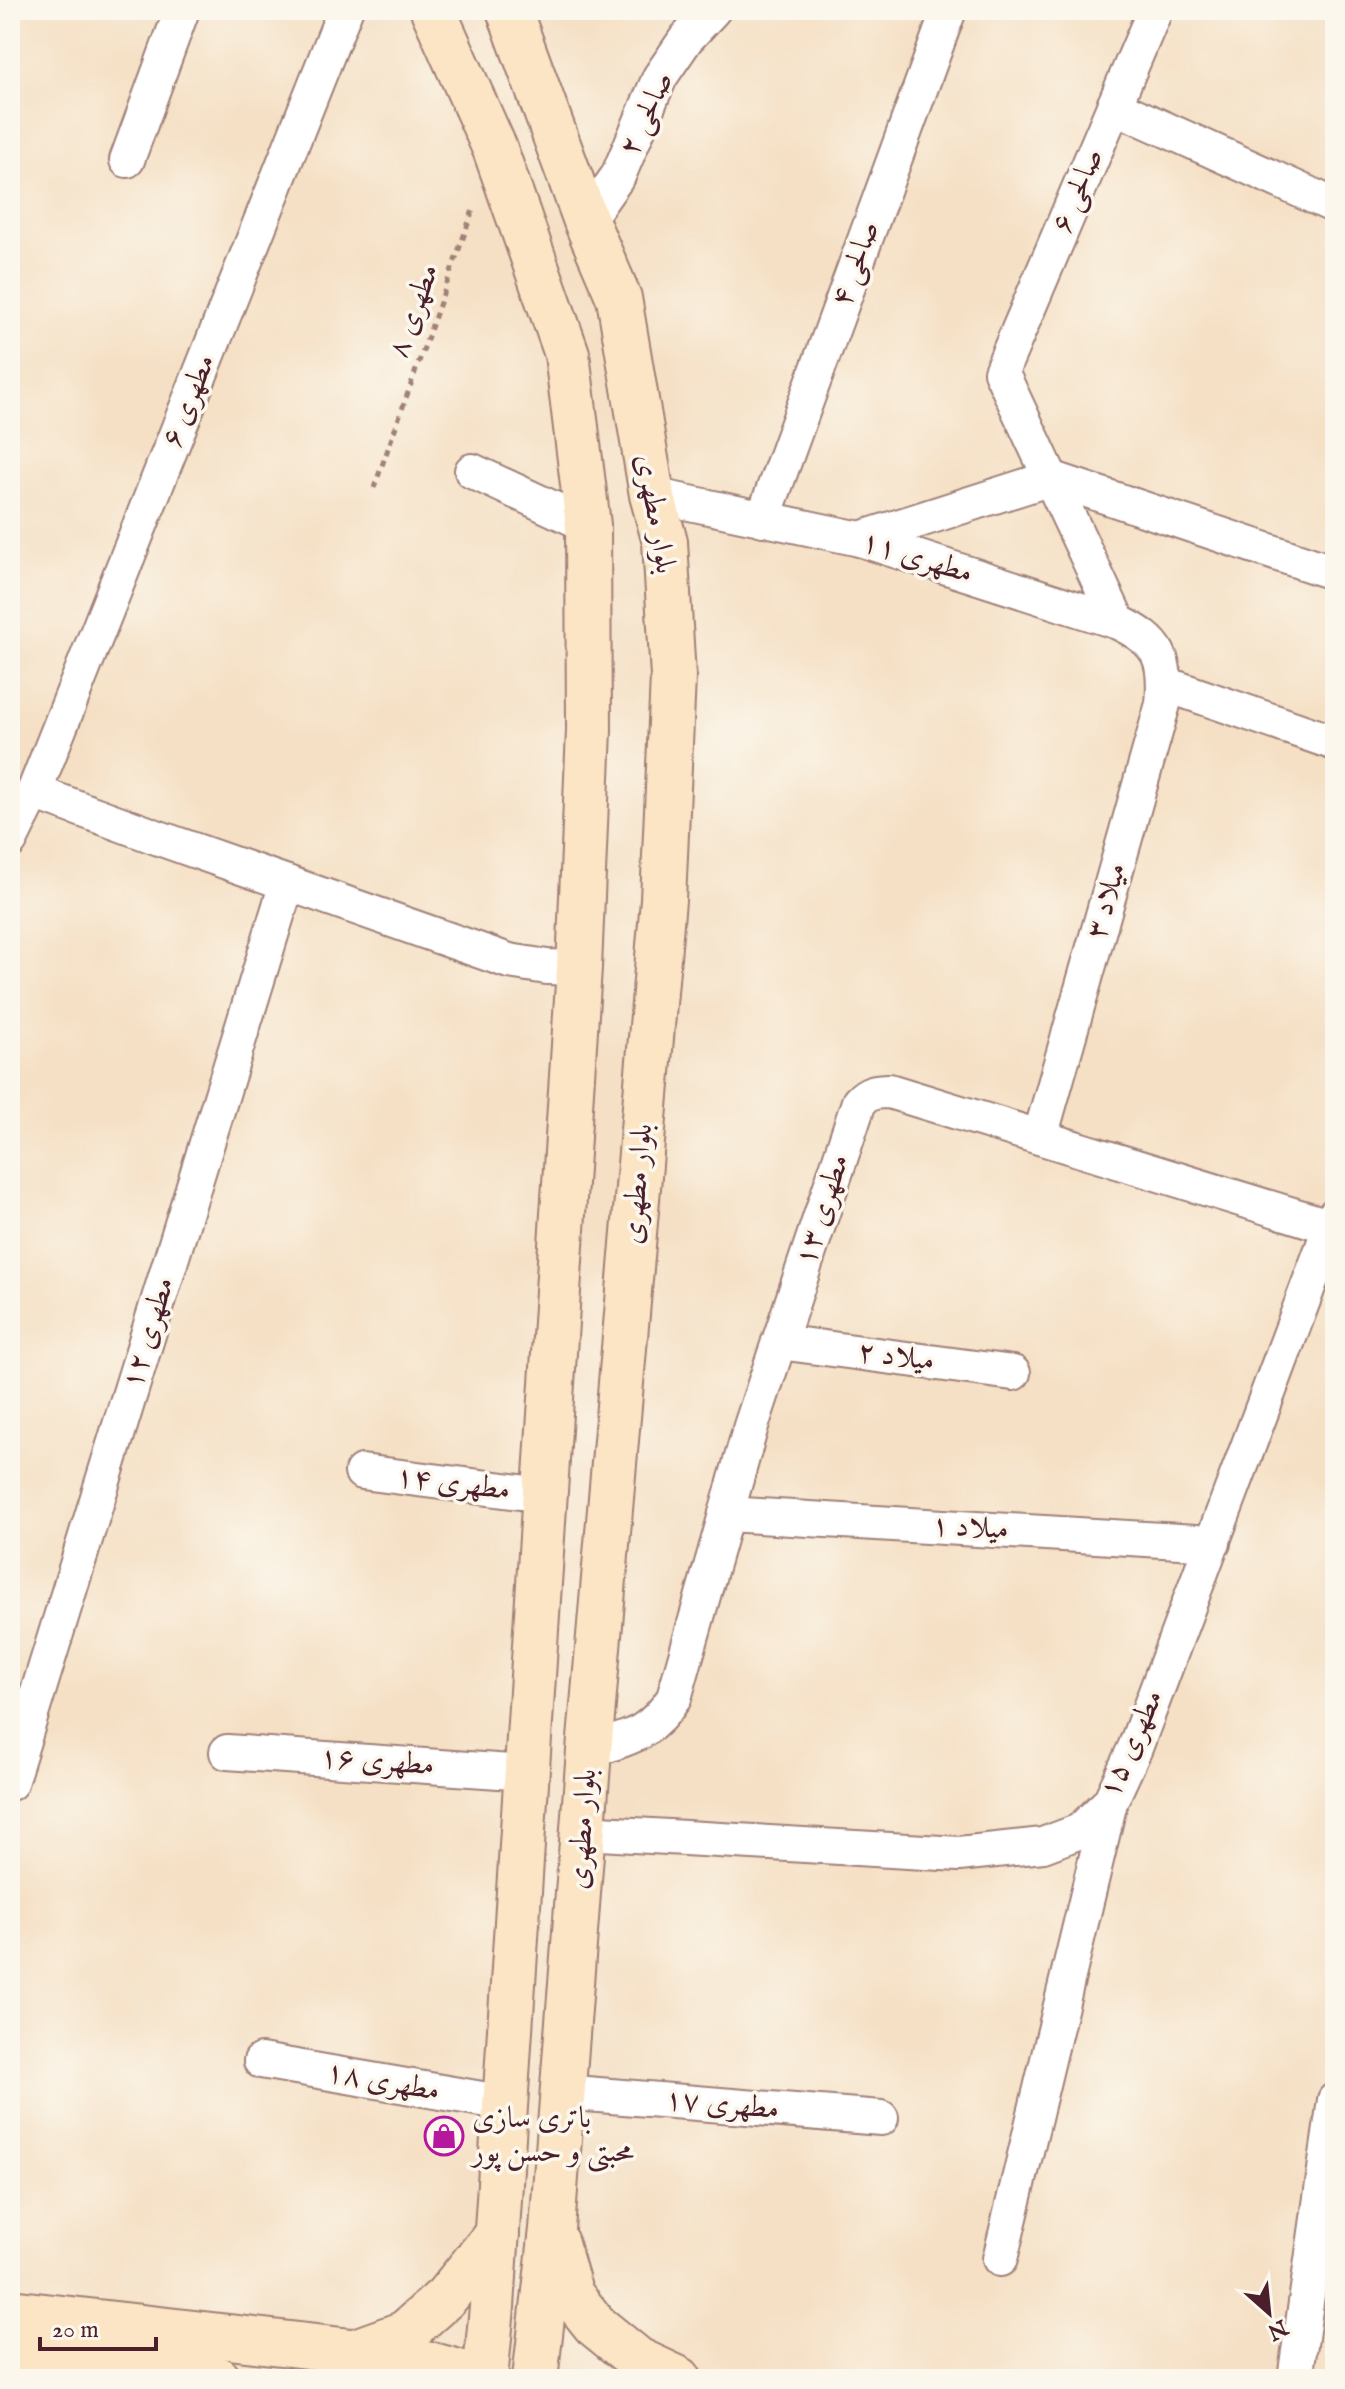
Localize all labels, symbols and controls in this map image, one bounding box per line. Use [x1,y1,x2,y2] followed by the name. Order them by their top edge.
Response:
[611,66,683,162] street label: صالحی ۲
[1043,143,1113,239] street label: صالحی ۶
[823,216,889,312] street label: صالحی ۴
[380,259,448,363] street label: مطهری ۸
[153,349,225,453] street label: مطهری ۶
[626,451,684,577] street label: بلوار مطهری
[857,523,977,593] street label: مطهری ۱۱
[1078,859,1136,943] street label: میلاد ۳
[614,1122,662,1246] street label: بلوار مطهری
[787,1150,859,1270] street label: مطهری ۱۳
[114,1273,184,1393] street label: مطهری ۱۲
[855,1333,937,1381] street label: میلاد ۲
[394,1458,512,1510] street label: مطهری ۱۴
[930,1507,1010,1549] street label: میلاد ۱
[1091,1684,1173,1804] street label: مطهری ۱۵
[318,1739,436,1785] street label: مطهری ۱۶
[560,1767,606,1891] street label: بلوار مطهری
[323,2053,443,2111] street label: مطهری ۱۸
[663,2081,781,2129] street label: مطهری ۱۷
[469,2100,634,2173] place label: باتری سازی محبتی و حسن پور
[423,2115,465,2157] shop icon: باتری سازی محبتی و حسن پور
[1229,2273,1309,2353] north arrow
[40,2301,156,2351] scale bar
[1262,2312,1293,2346] text: N
[52,2315,99,2346] text: 20 m

